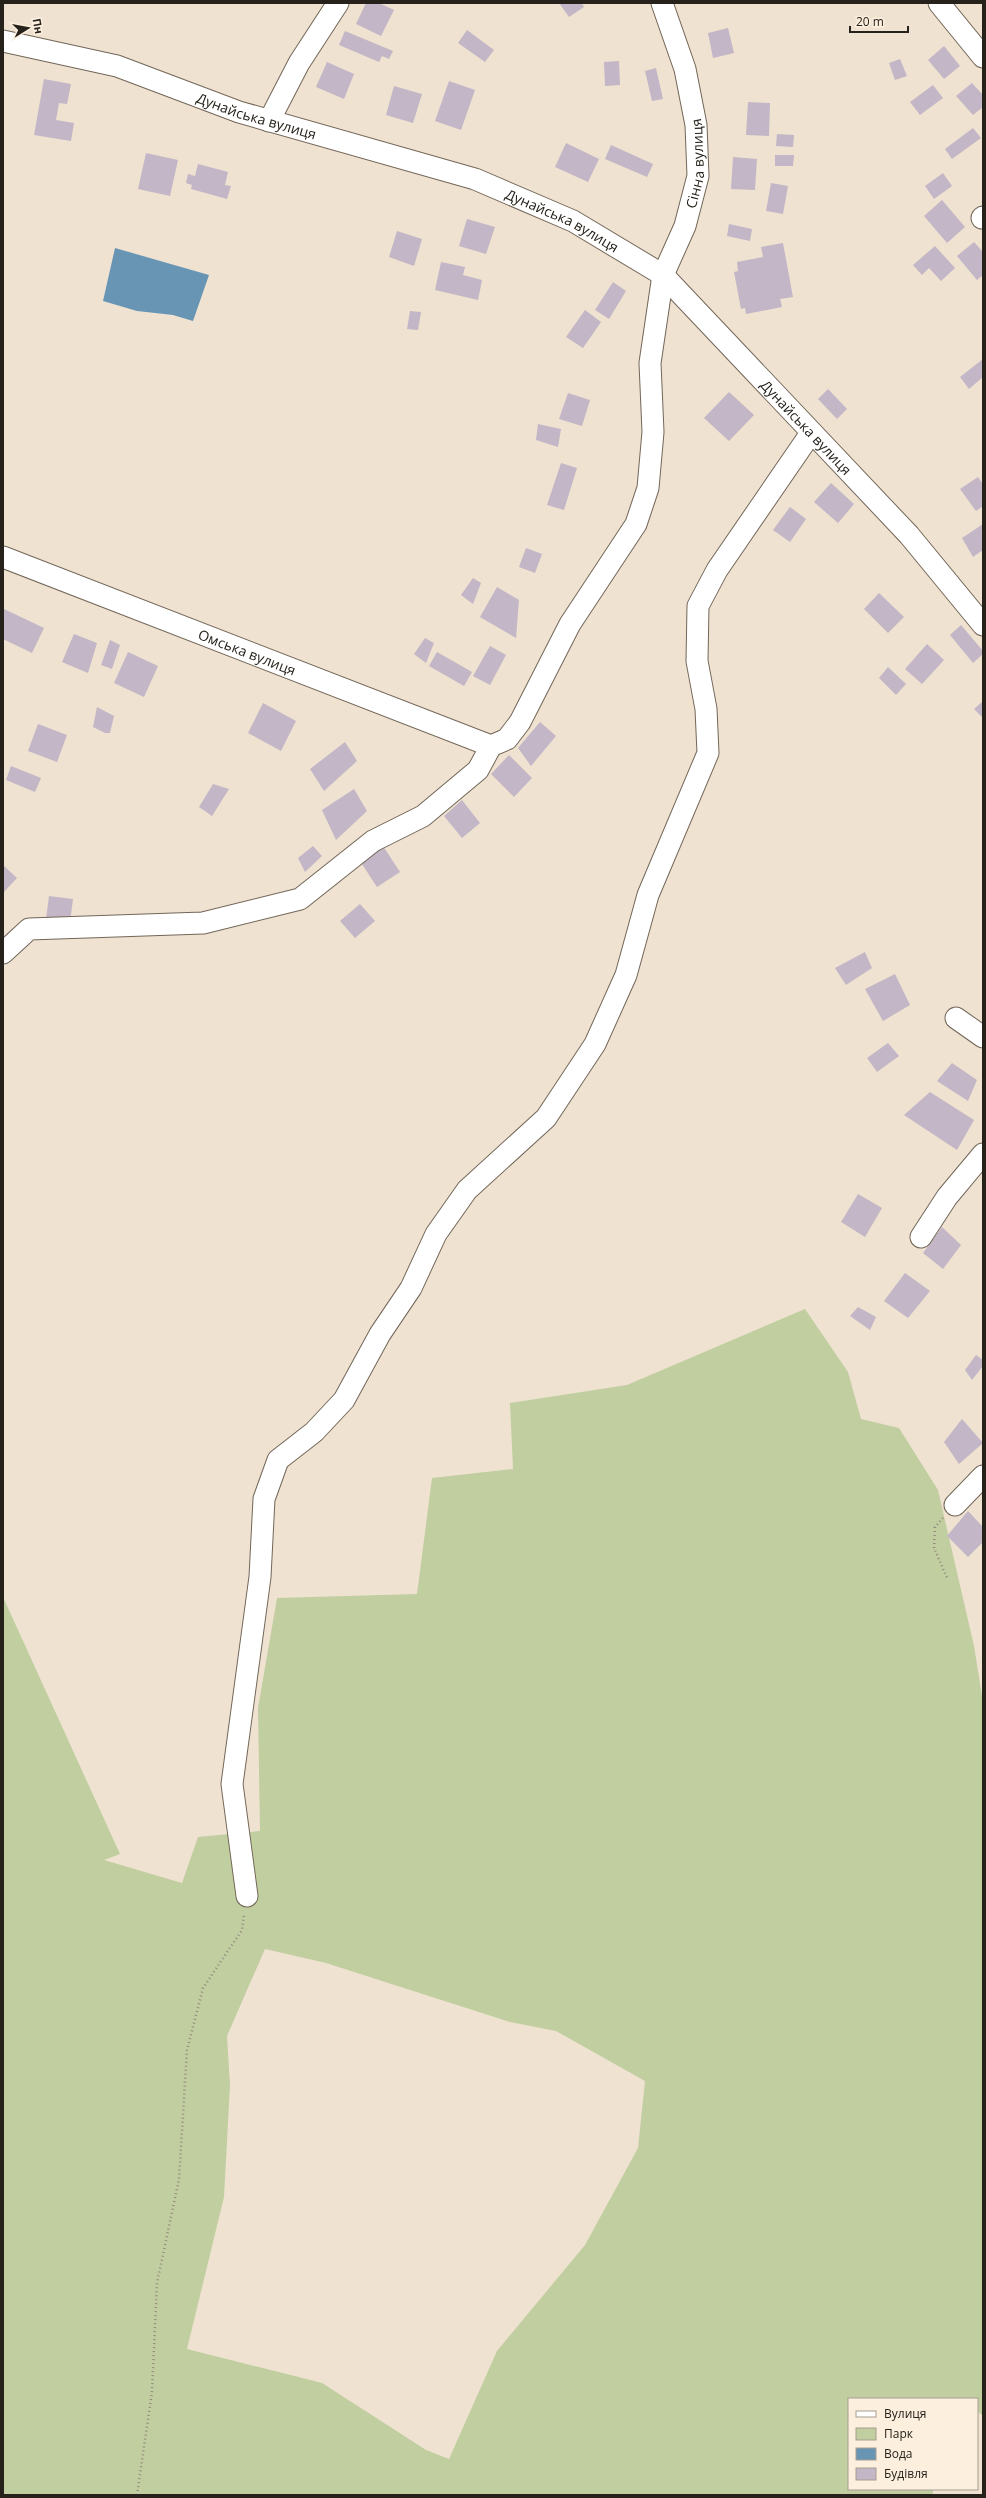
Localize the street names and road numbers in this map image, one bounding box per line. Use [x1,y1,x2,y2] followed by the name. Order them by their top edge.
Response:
[194,88,319,143] street label: Дунайська вулиця
[681,117,708,210] street label: Сінна вулиця
[503,184,623,256] street label: Дунайська вулиця
[757,375,856,478] street label: Дунайська вулиця
[196,624,299,679] street label: Омська вулиця

